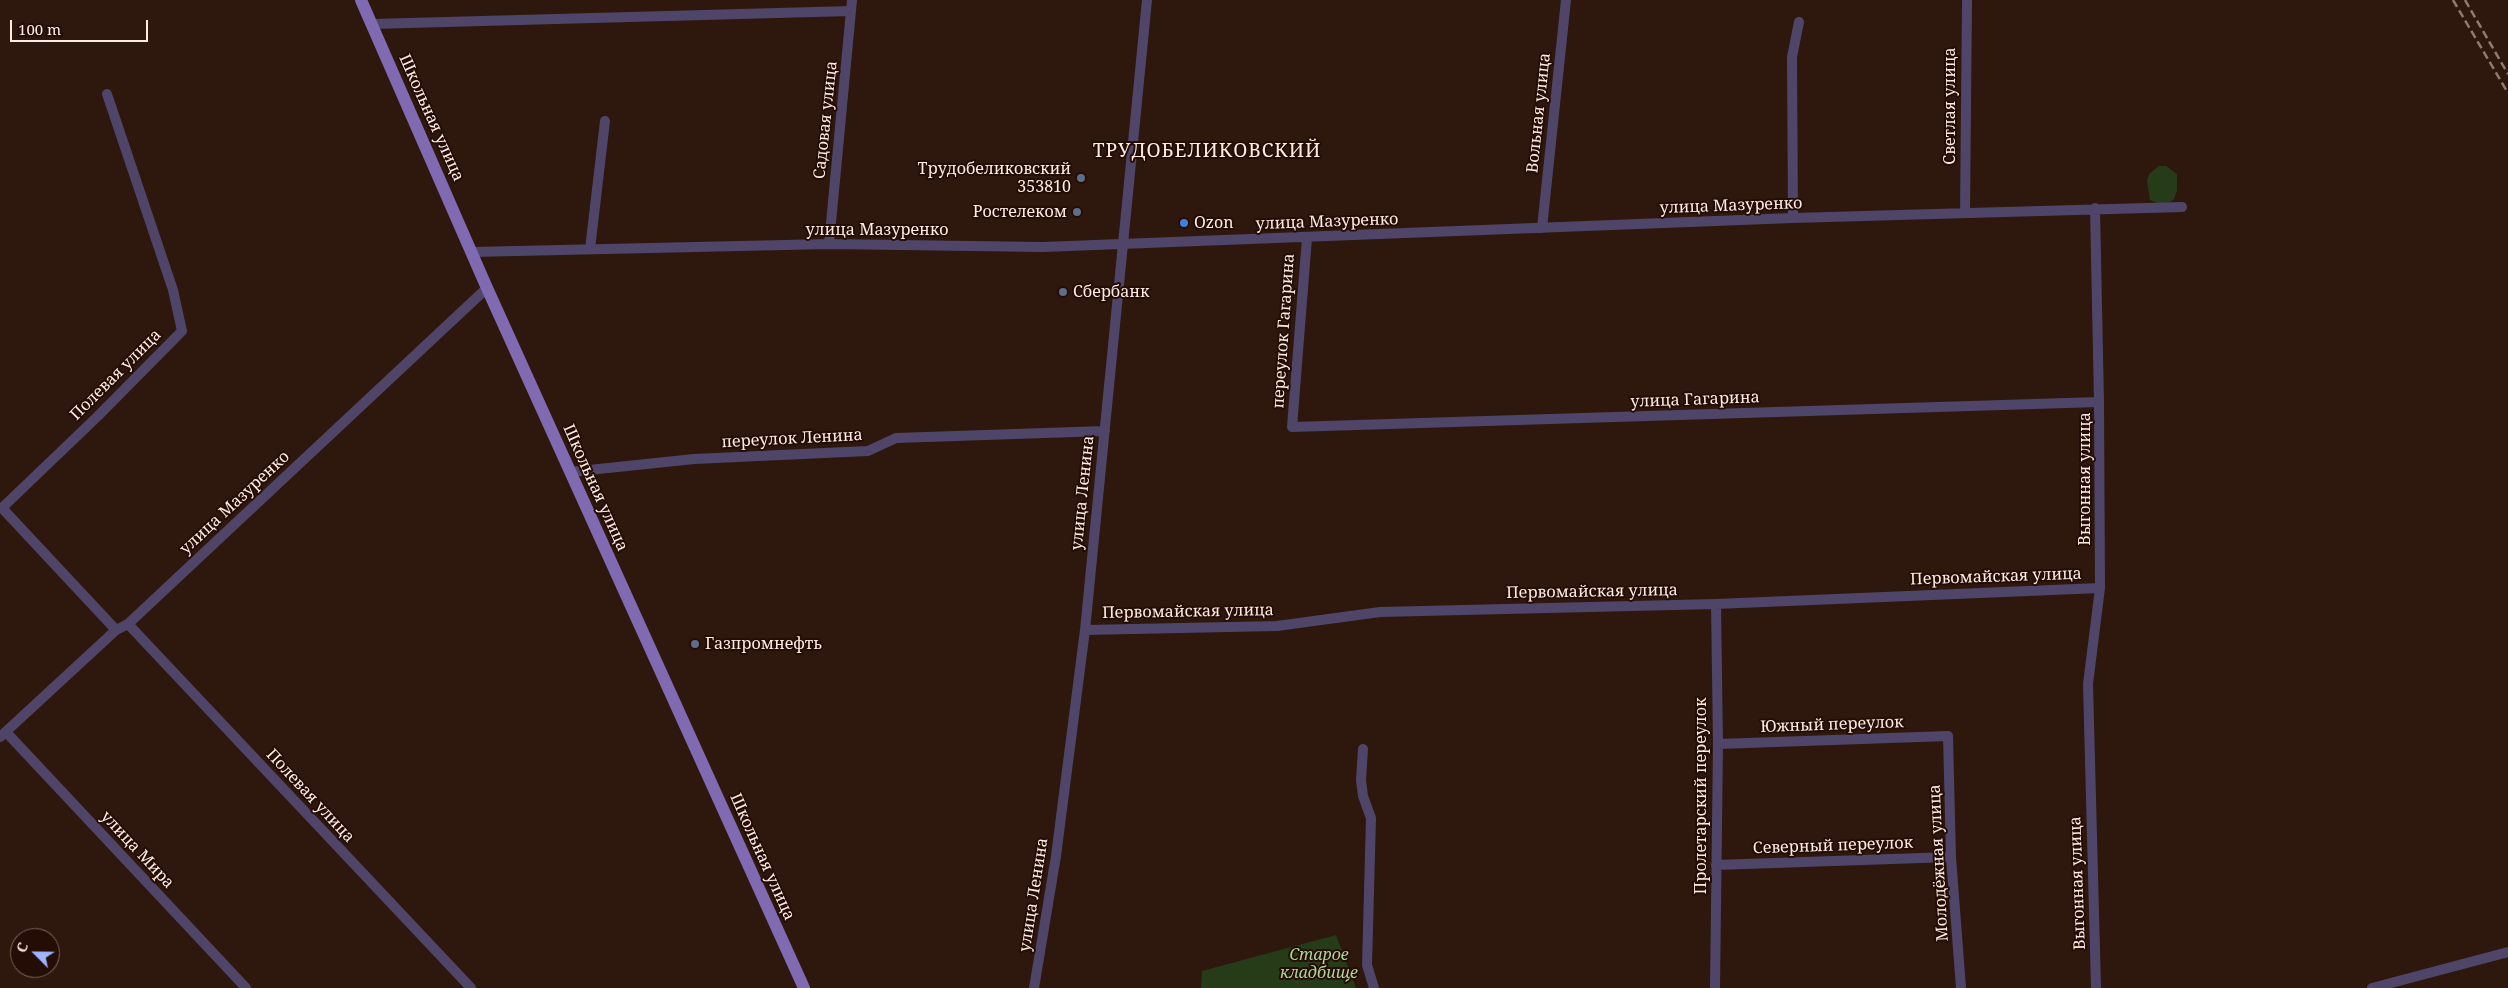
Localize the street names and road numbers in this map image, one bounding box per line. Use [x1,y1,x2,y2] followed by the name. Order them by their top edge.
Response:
[1940,47,1960,165] street label: Светлая улица
[394,52,468,184] street label: Школьная улица
[1523,52,1555,174] street label: Вольная улица
[810,60,842,180] street label: Садовая улица
[1659,194,1803,218] street label: улица Мазуренко
[1255,210,1399,234] street label: улица Мазуренко
[806,220,948,240] street label: улица Мазуренко
[1269,253,1299,409] street label: переулок Гагарина
[66,325,166,425] street label: Полевая улица
[1630,388,1760,412] street label: улица Гагарина
[2075,412,2095,546] street label: Выгонная улица
[558,422,632,554] street label: Школьная улица
[721,426,863,452] street label: переулок Ленина
[1067,435,1099,551] street label: улица Ленина
[176,447,294,559] street label: улица Мазуренко
[1910,564,2082,590] street label: Первомайская улица
[1506,581,1678,603] street label: Первомайская улица
[1102,601,1274,623] street label: Первомайская улица
[1691,698,1711,894] street label: Пролетарский переулок
[1760,713,1904,737] street label: Южный переулок
[262,745,358,847] street label: Полевая улица
[1925,784,1953,942] street label: Молодёжная улица
[725,791,799,923] street label: Школьная улица
[96,807,178,893] street label: улица Мира
[2066,816,2090,950] street label: Выгонная улица
[1753,834,1913,858] street label: Северный переулок
[1016,837,1052,953] street label: улица Ленина

